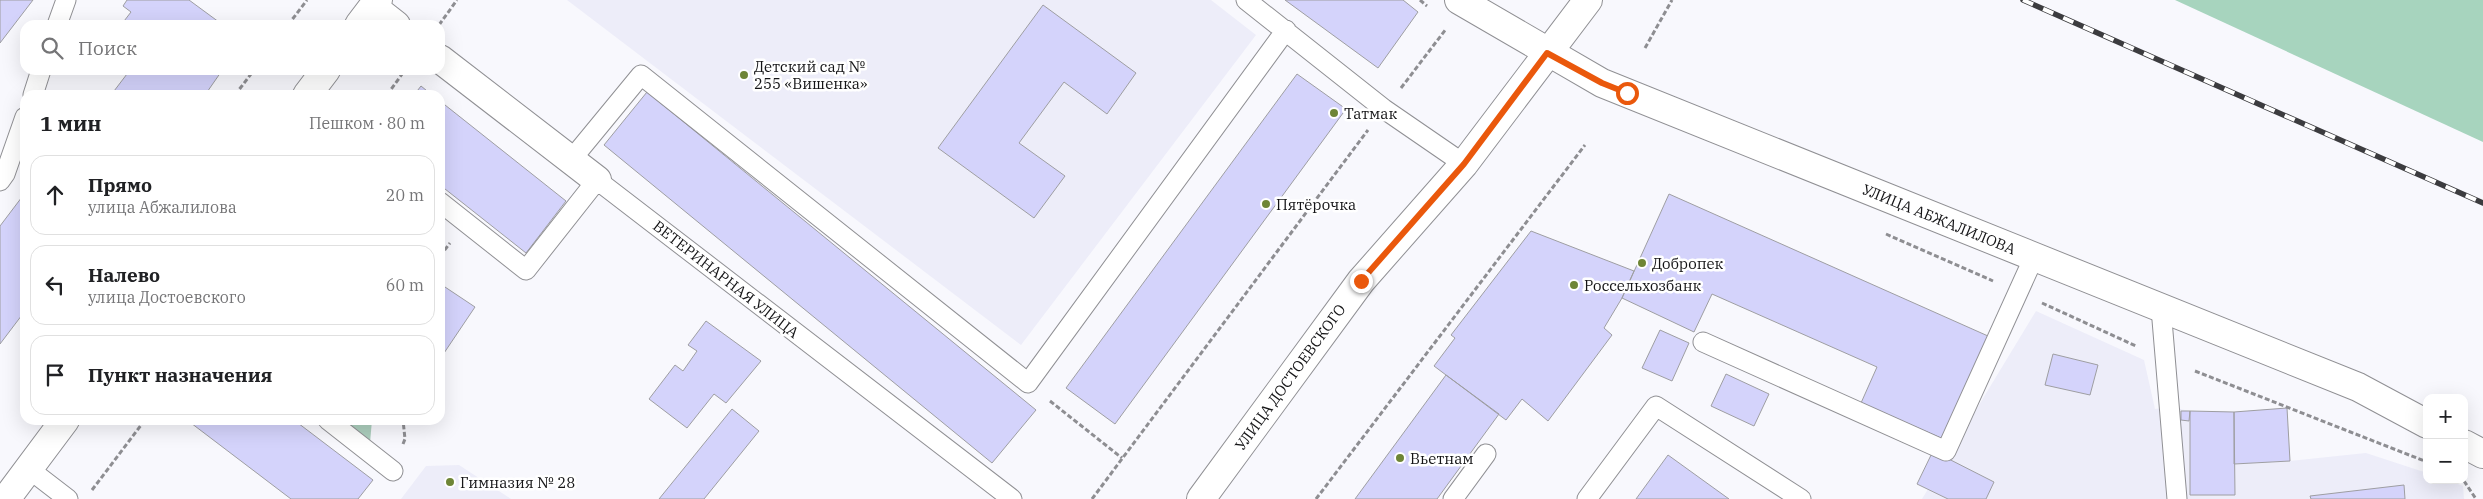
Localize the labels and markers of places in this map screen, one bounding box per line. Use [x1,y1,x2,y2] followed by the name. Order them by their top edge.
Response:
[754,57,868,93] place label: Детский сад № 255 «Вишенка»
[738,69,750,81] marker: Детский сад № 255 «Вишенка»
[1344,104,1397,123] place label: Татмак
[1328,107,1340,119] marker: Татмак
[1276,195,1356,214] place label: Пятёрочка
[1260,198,1272,210] marker: Пятёрочка
[1652,254,1724,273] place label: Добропек
[1636,257,1648,269] marker: Добропек
[1584,276,1702,295] place label: Россельхозбанк
[1568,279,1580,291] marker: Россельхозбанк
[1410,449,1474,468] place label: Вьетнам
[1394,452,1406,464] marker: Вьетнам
[460,473,575,492] place label: Гимназия № 28
[444,476,456,488] marker: Гимназия № 28

